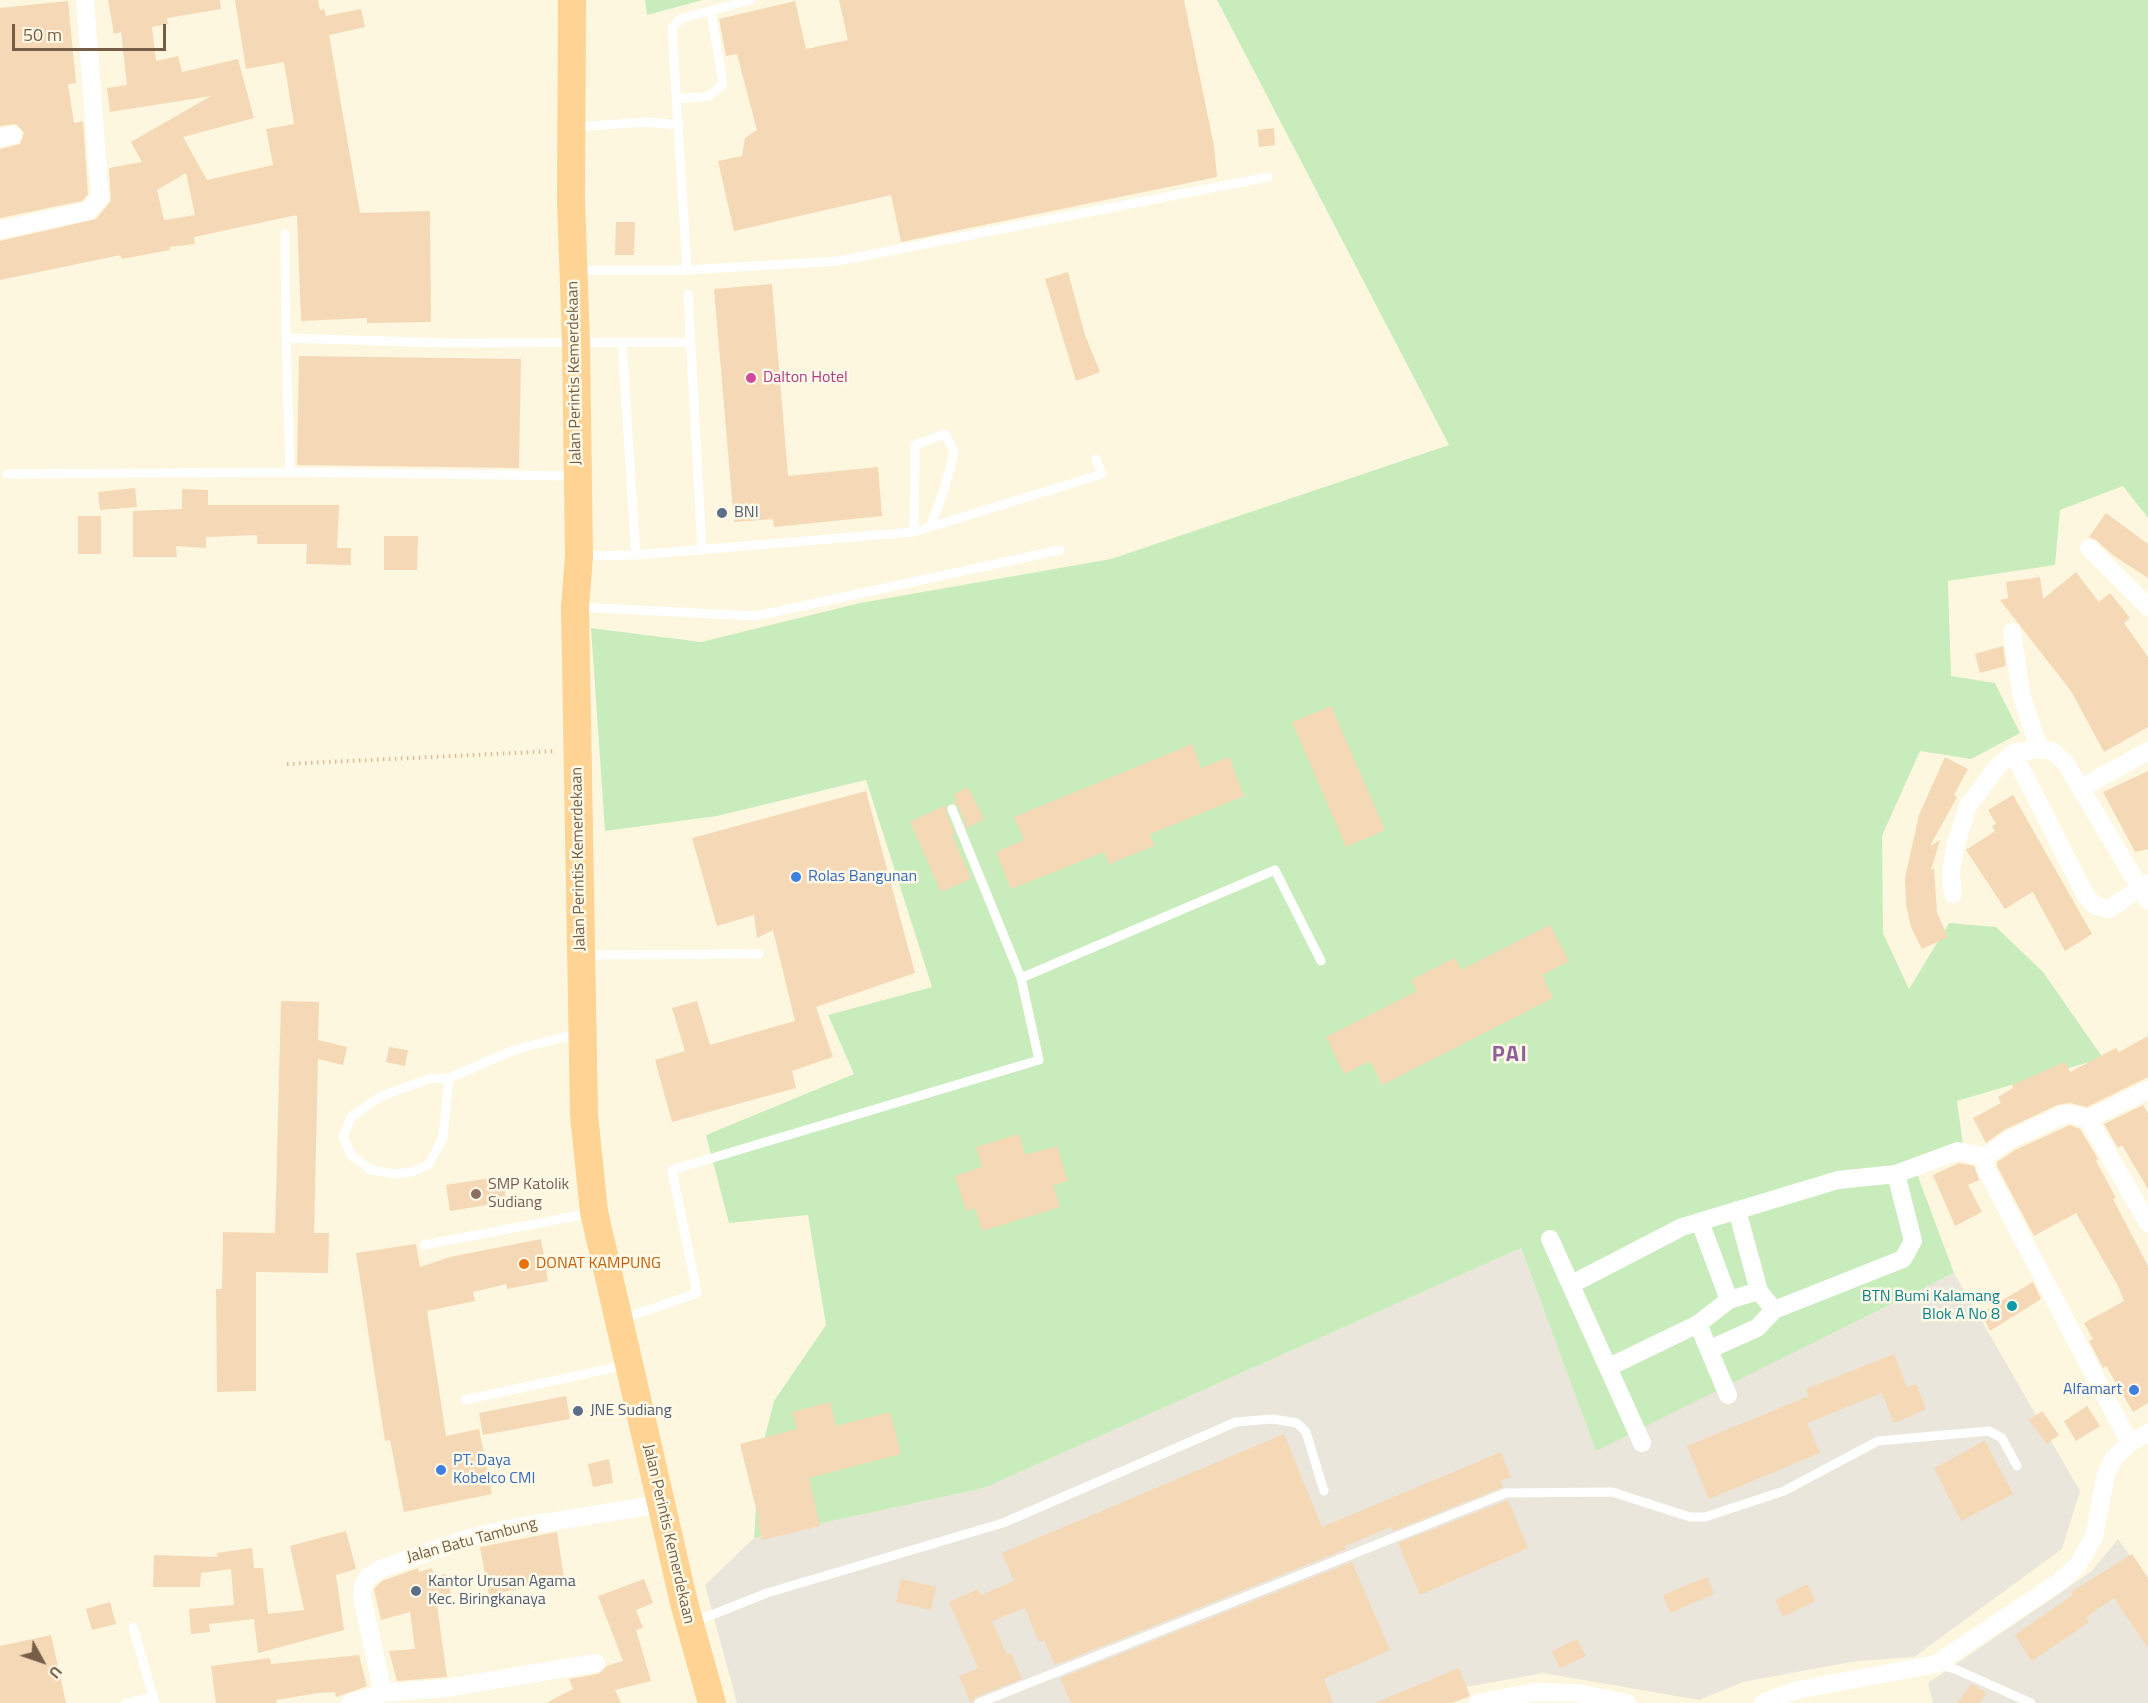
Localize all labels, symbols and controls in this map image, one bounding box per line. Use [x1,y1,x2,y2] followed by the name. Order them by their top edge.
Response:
[15,12,170,50] scale bar
[23,21,62,48] text: 50 m
[564,281,586,465] street label: Jalan Perintis Kemerdekaan
[763,368,848,388] place label: Dalton Hotel
[744,371,758,385] marker: Dalton Hotel
[734,503,759,523] place label: BNI
[715,506,729,520] marker: BNI
[568,767,590,951] street label: Jalan Perintis Kemerdekaan
[808,867,917,887] place label: Rolas Bangunan
[789,870,803,884] marker: Rolas Bangunan
[1492,1043,1528,1069] district label: PAI
[488,1175,569,1213] place label: SMP Katolik Sudiang
[469,1187,483,1201] marker: SMP Katolik Sudiang
[536,1254,661,1274] place label: DONAT KAMPUNG
[517,1257,531,1271] marker: DONAT KAMPUNG
[1862,1287,2000,1325] place label: BTN Bumi Kalamang Blok A No 8
[2005,1299,2019,1313] marker: BTN Bumi Kalamang Blok A No 8
[2063,1380,2122,1400] place label: Alfamart
[2127,1383,2141,1397] marker: Alfamart
[590,1401,672,1421] place label: JNE Sudiang
[571,1404,585,1418] marker: JNE Sudiang
[638,1442,698,1626] street label: Jalan Perintis Kemerdekaan
[453,1451,535,1489] place label: PT. Daya Kobelco CMI
[434,1463,448,1477] marker: PT. Daya Kobelco CMI
[405,1514,539,1568] street label: Jalan Batu Tambung
[428,1572,576,1610] place label: Kantor Urusan Agama Kec. Biringkanaya
[409,1584,423,1598] marker: Kantor Urusan Agama Kec. Biringkanaya
[12,1631,72,1691] north arrow
[43,1661,68,1684] text: U

